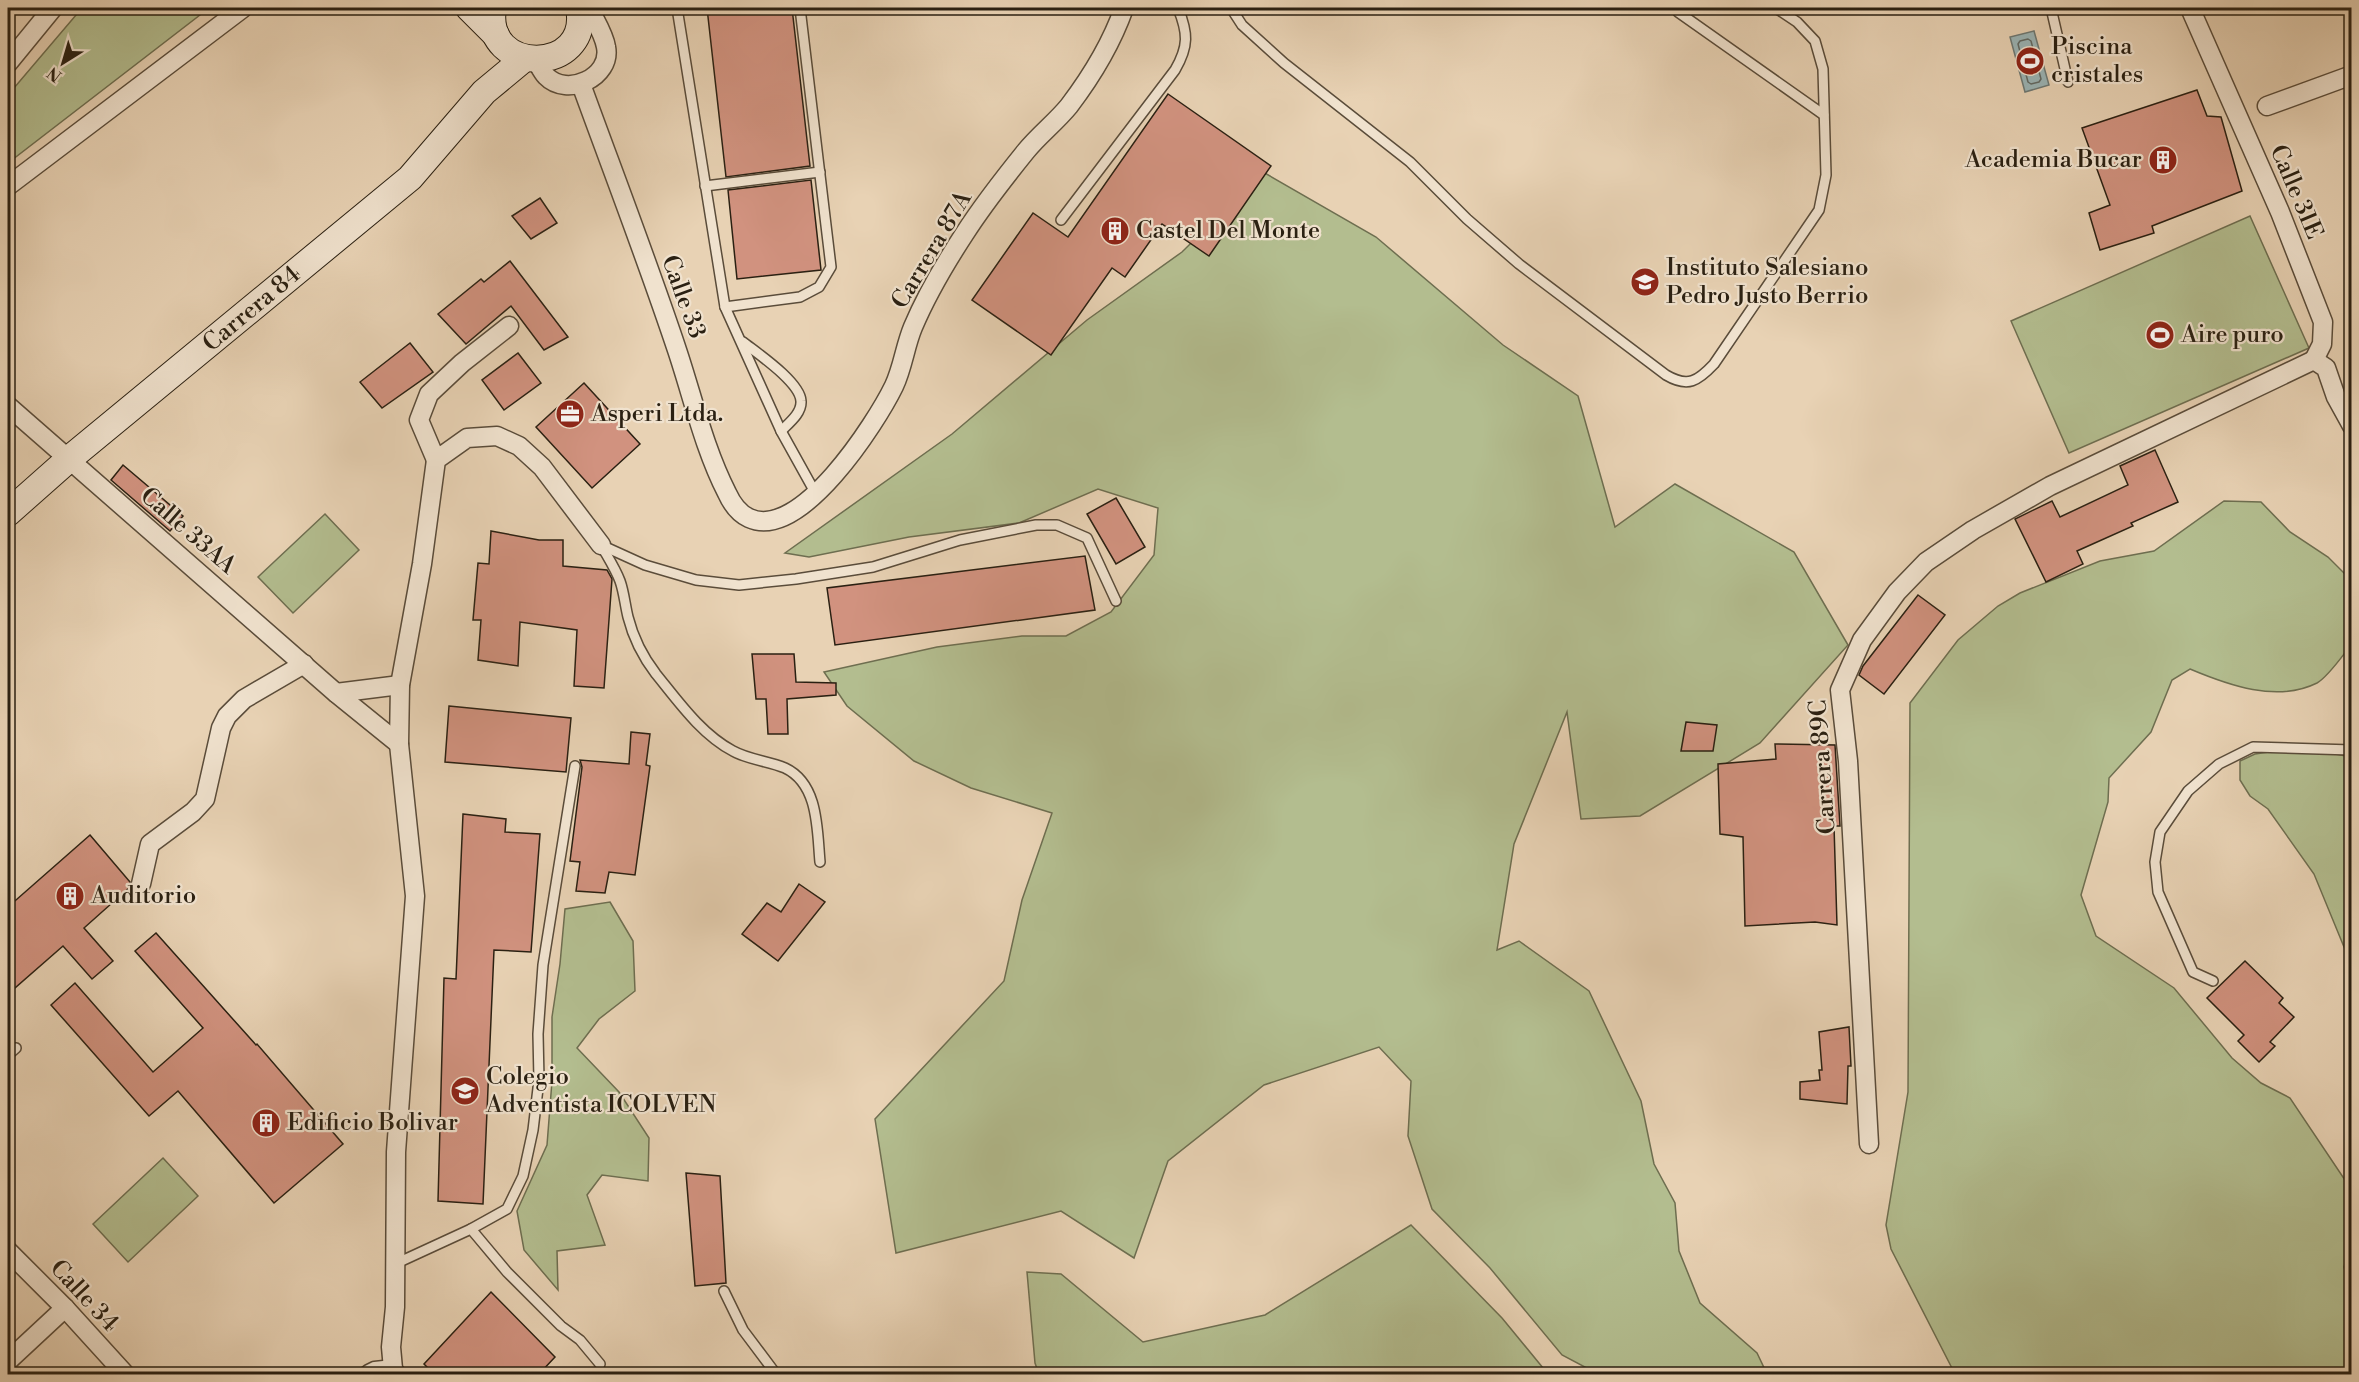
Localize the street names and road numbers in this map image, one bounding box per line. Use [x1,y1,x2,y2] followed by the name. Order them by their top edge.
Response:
[2263,140,2329,244] street label: Calle 31E
[885,185,979,314] street label: Carrera 87A
[654,251,712,343] street label: Calle 33
[197,259,307,359] street label: Carrera 84
[134,481,243,581] street label: Calle 33AA
[1803,699,1843,835] street label: Carrera 89C
[43,1254,125,1338] street label: Calle 34

